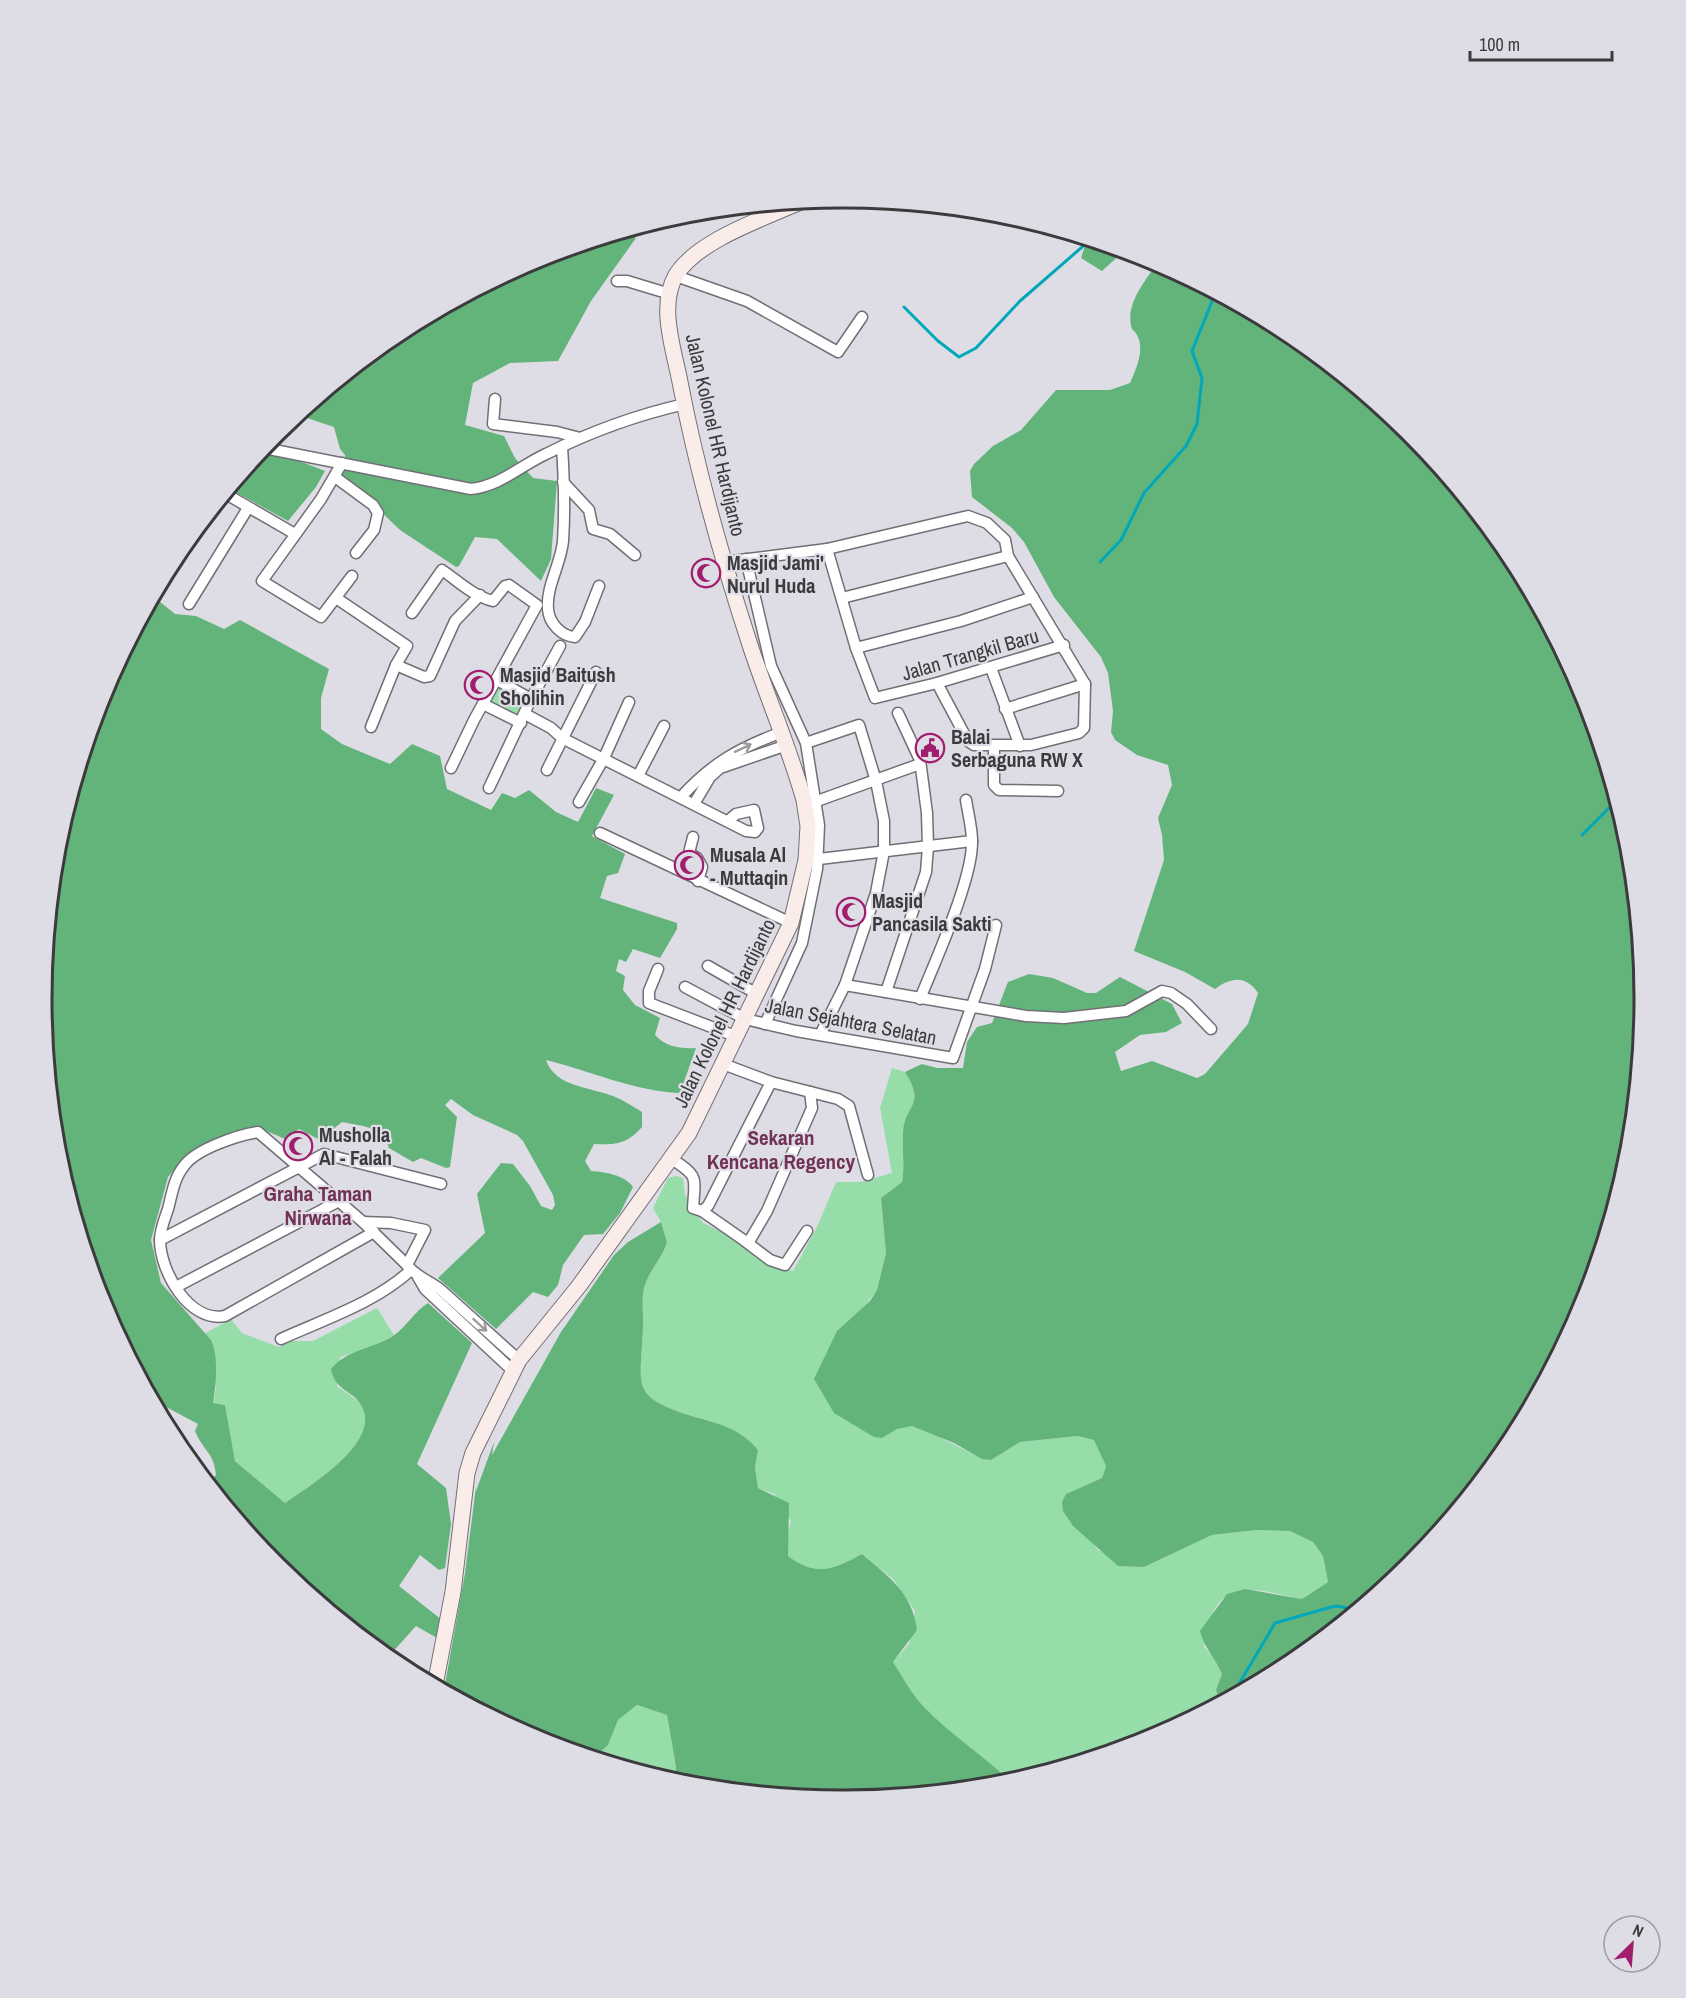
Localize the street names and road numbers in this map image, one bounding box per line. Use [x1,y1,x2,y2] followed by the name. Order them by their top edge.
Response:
[680,331,752,539] street label: Jalan Kolonel HR Hardijanto
[898,622,1042,686] street label: Jalan Trangkil Baru
[667,914,781,1112] street label: Jalan Kolonel HR Hardijanto
[763,991,939,1051] street label: Jalan Sejahtera Selatan

